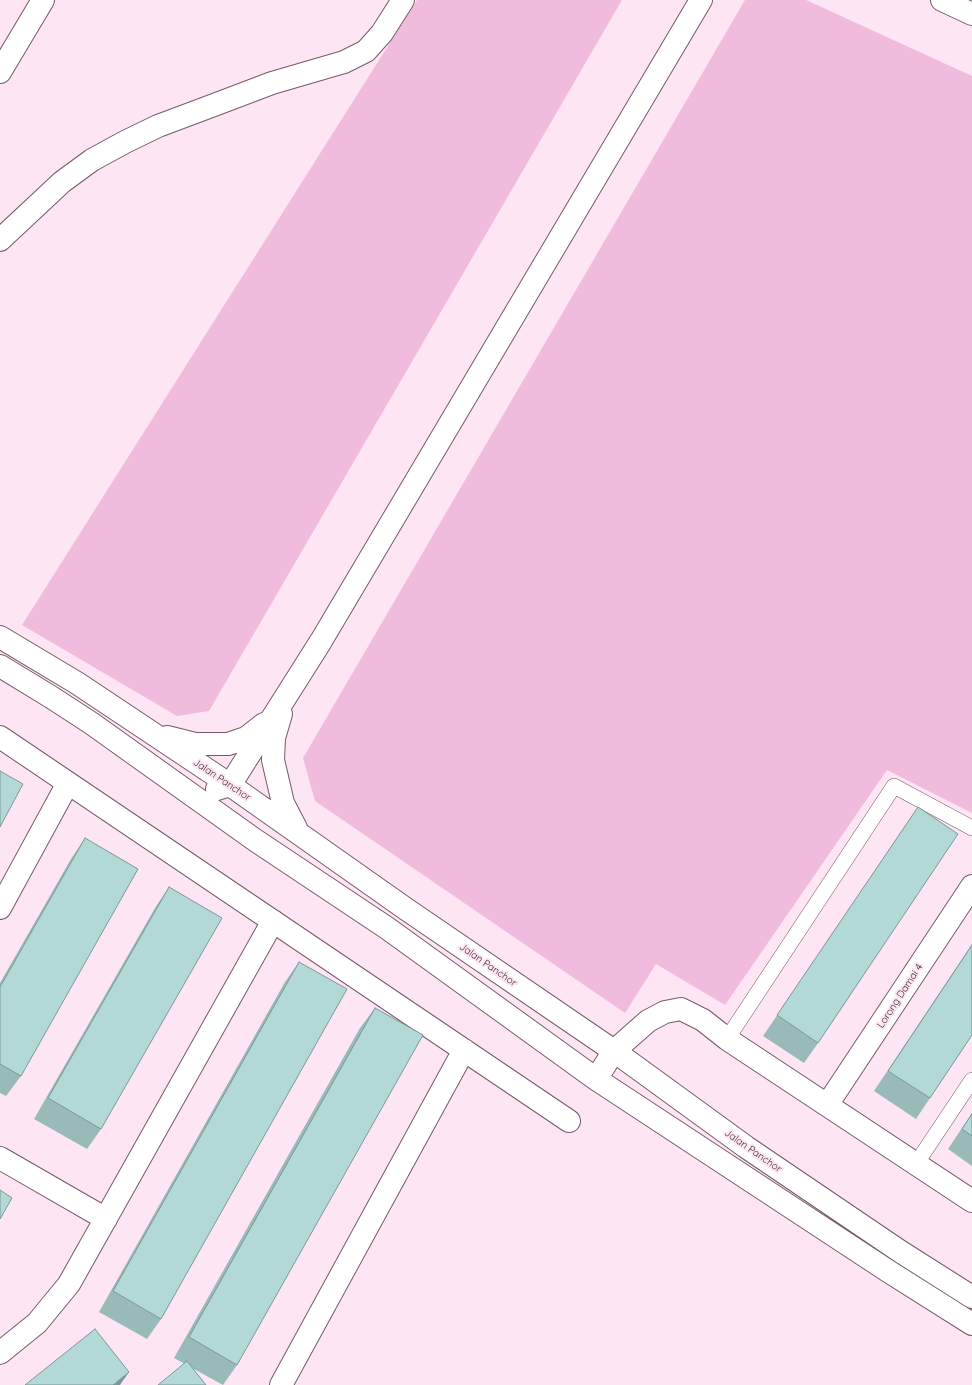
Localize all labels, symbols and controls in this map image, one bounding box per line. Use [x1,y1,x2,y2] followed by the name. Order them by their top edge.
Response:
[191,756,253,804] street label: Jalan Panchor
[457,941,519,989] street label: Jalan Panchor
[875,962,925,1030] street label: Lorong Damai 4
[722,1127,784,1175] street label: Jalan Panchor

